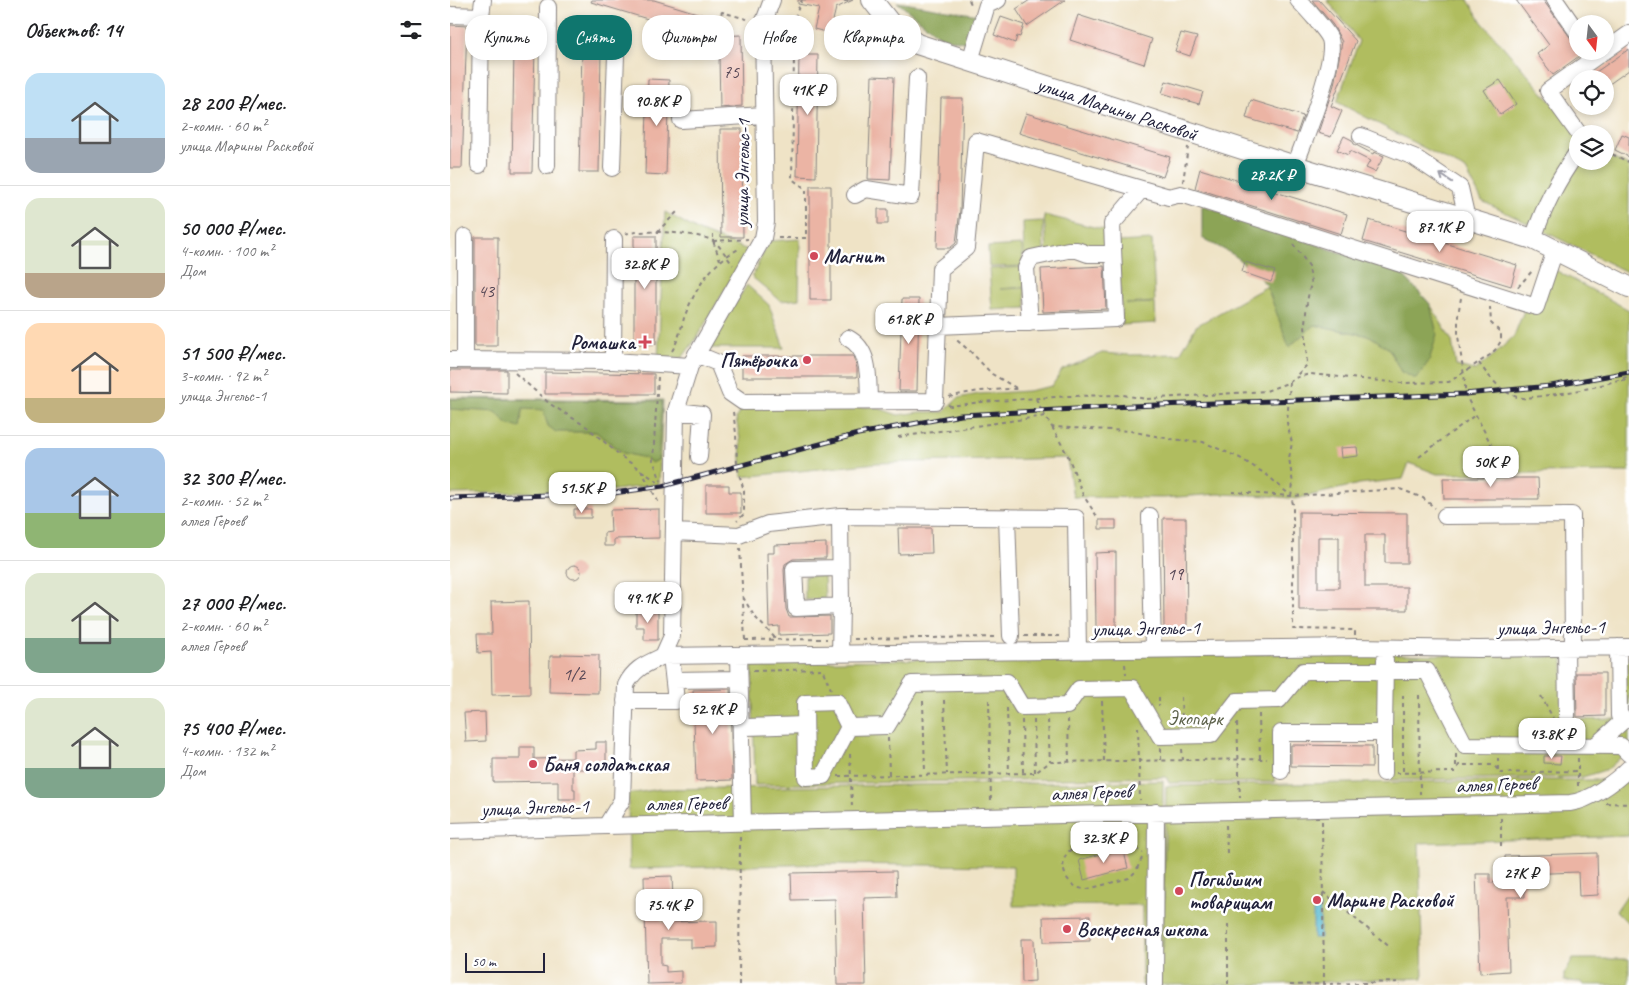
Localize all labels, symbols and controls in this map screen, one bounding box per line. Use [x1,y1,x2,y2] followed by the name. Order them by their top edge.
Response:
[465,15,547,60] chip: Купить
[557,15,632,60] chip: Снять
[642,15,734,60] chip: Фильтры
[744,15,814,60] chip: Новое
[824,15,921,60] chip: Квартира
[1569,15,1614,60] north arrow
[1569,15,1614,170] map controls
[397,16,425,44] icon: filters
[25,17,122,43] text: Объектов: 14
[723,61,740,83] house number: 75
[1569,70,1614,115] button: locate
[1033,71,1202,147] street label: улица Марины Расковой
[773,74,843,116] pin: 41K ₽
[791,80,825,100] text: 41K ₽
[611,84,703,127] pin: 90.8K ₽
[180,90,286,116] text: 28 200 ₽/мес.
[635,91,679,111] text: 90.8K ₽
[65,93,125,153] icon: home
[180,116,266,136] text: 2-комн. · 60 m²
[729,118,756,228] street label: улица Энгельс-1
[1569,125,1614,170] button: layers
[180,136,313,156] text: улица Марины Расковой
[1226,158,1318,201] pin: 28.2K ₽
[1249,165,1295,185] text: 28.2K ₽
[1439,173,1453,183] one-way arrow
[1394,210,1486,253] pin: 87.1K ₽
[180,215,285,241] text: 50 000 ₽/мес.
[1418,217,1462,237] text: 87.1K ₽
[65,218,125,278] icon: home
[180,241,273,261] text: 4-комн. · 100 m²
[824,244,885,269] place label: Магнит
[599,248,691,290] pin: 32.8K ₽
[808,250,820,262] marker: Магнит
[622,254,668,274] text: 32.8K ₽
[180,261,206,281] text: Дом
[478,280,496,302] house number: 43
[863,302,955,345] pin: 61.8K ₽
[886,309,932,329] text: 61.8K ₽
[571,330,637,355] place label: Ромашка
[639,336,651,348] marker: Ромашка
[180,340,285,366] text: 51 500 ₽/мес.
[65,343,125,403] icon: home
[720,348,798,373] place label: Пятёрочка
[801,354,813,366] marker: Пятёрочка
[180,366,266,386] text: 3-комн. · 92 m²
[180,386,266,406] text: улица Энгельс-1
[1456,446,1526,488] pin: 50K ₽
[1474,452,1508,472] text: 50K ₽
[180,465,286,491] text: 32 300 ₽/мес.
[65,468,125,528] icon: home
[536,472,628,514] pin: 51.5K ₽
[560,478,604,498] text: 51.5K ₽
[180,491,266,511] text: 2-комн. · 52 m²
[180,511,244,531] text: аллея Героев
[1167,563,1185,585] house number: 19
[602,582,694,624] pin: 49.1K ₽
[626,588,670,608] text: 49.1K ₽
[180,590,286,616] text: 27 000 ₽/мес.
[65,593,125,653] icon: home
[1496,614,1606,641] street label: улица Энгельс-1
[1091,615,1201,642] street label: улица Энгельс-1
[180,616,266,636] text: 2-комн. · 60 m²
[180,636,244,656] text: аллея Героев
[563,663,587,685] house number: 1/2
[667,692,759,735] pin: 52.9K ₽
[691,699,735,719] text: 52.9K ₽
[1168,706,1224,731] park label: Экопарк
[180,715,285,741] text: 75 400 ₽/мес.
[65,718,125,778] icon: home
[1506,718,1598,760] pin: 43.8K ₽
[1529,724,1575,744] text: 43.8K ₽
[180,741,273,761] text: 4-комн. · 132 m²
[543,752,670,777] place label: Баня солдатская
[527,758,539,770] marker: Баня солдатская
[180,761,206,781] text: Дом
[1455,770,1542,798] street label: аллея Героев
[1050,778,1137,806] street label: аллея Героев
[645,790,731,817] street label: аллея Героев
[480,793,590,822] street label: улица Энгельс-1
[1058,822,1150,864] pin: 32.3K ₽
[1081,828,1127,848] text: 32.3K ₽
[1486,856,1556,899] pin: 27K ₽
[1504,863,1538,883] text: 27K ₽
[1189,867,1273,915] place label: Погибшим товарищам
[1173,885,1185,897] marker: Погибшим товарищам
[623,888,715,931] pin: 75.4K ₽
[1327,888,1455,913] place label: Марине Расковой
[1311,894,1323,906] marker: Марине Расковой
[647,895,691,915] text: 75.4K ₽
[1077,917,1209,942] place label: Воскресная школа
[1061,923,1073,935] marker: Воскресная школа
[465,950,545,973] scale bar
[472,953,496,970] text: 50 m

